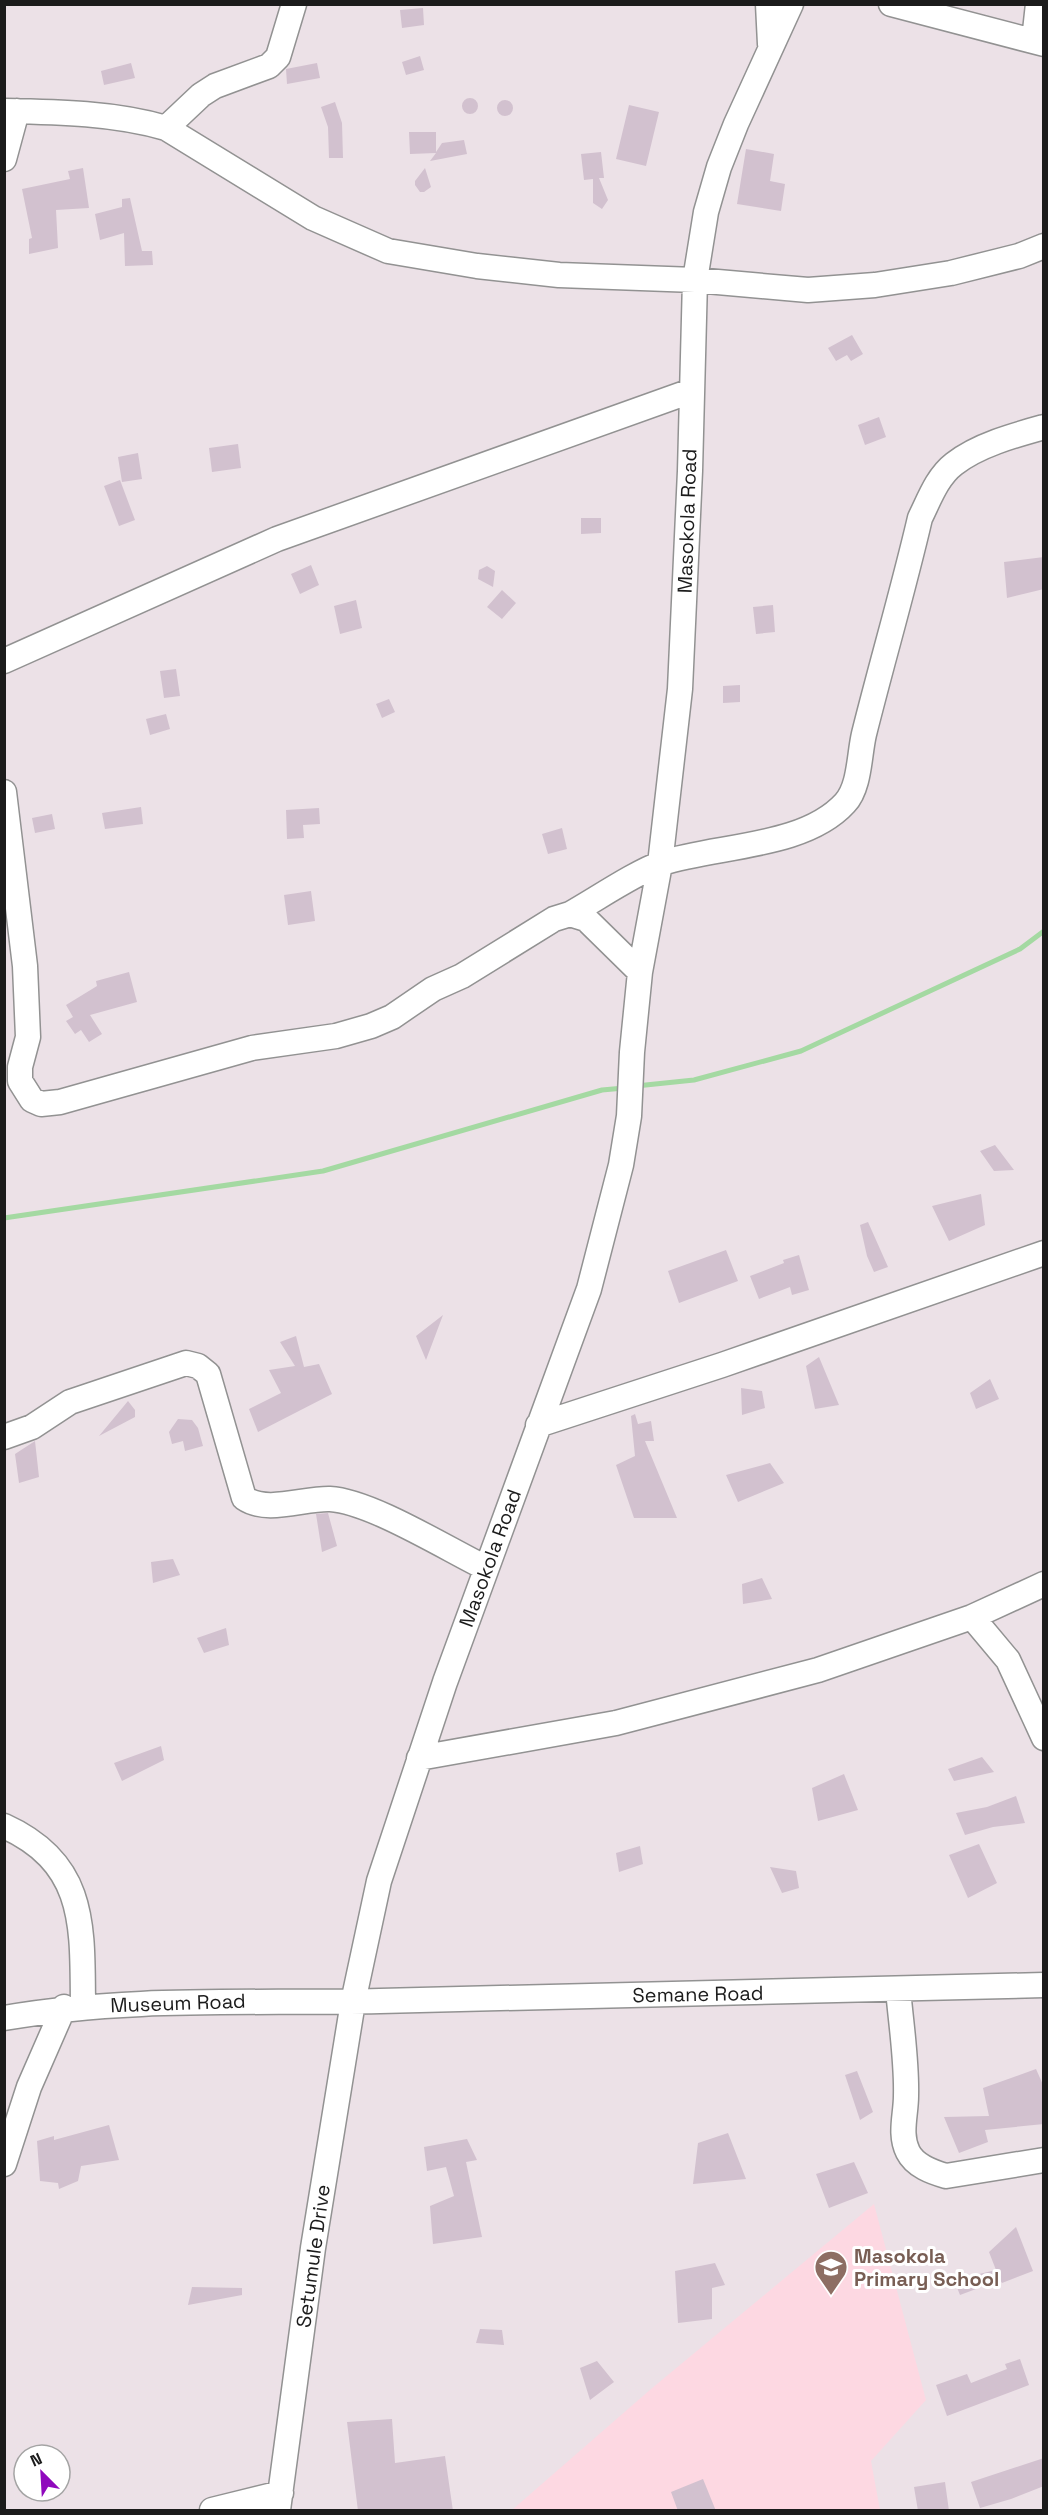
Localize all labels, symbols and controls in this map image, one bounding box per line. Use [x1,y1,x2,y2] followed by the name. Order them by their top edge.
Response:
[671,448,703,594] street label: Masokola Road
[453,1485,527,1631] street label: Masokola Road
[632,1980,764,2008] street label: Semane Road
[110,1988,246,2018] street label: Museum Road
[290,2183,336,2329] street label: Setumule Drive
[854,2243,999,2292] place label: Masokola Primary School
[813,2249,849,2296] school or university icon: Masokola Primary School
[12,2443,72,2503] north arrow
[27,2448,45,2472] text: N

